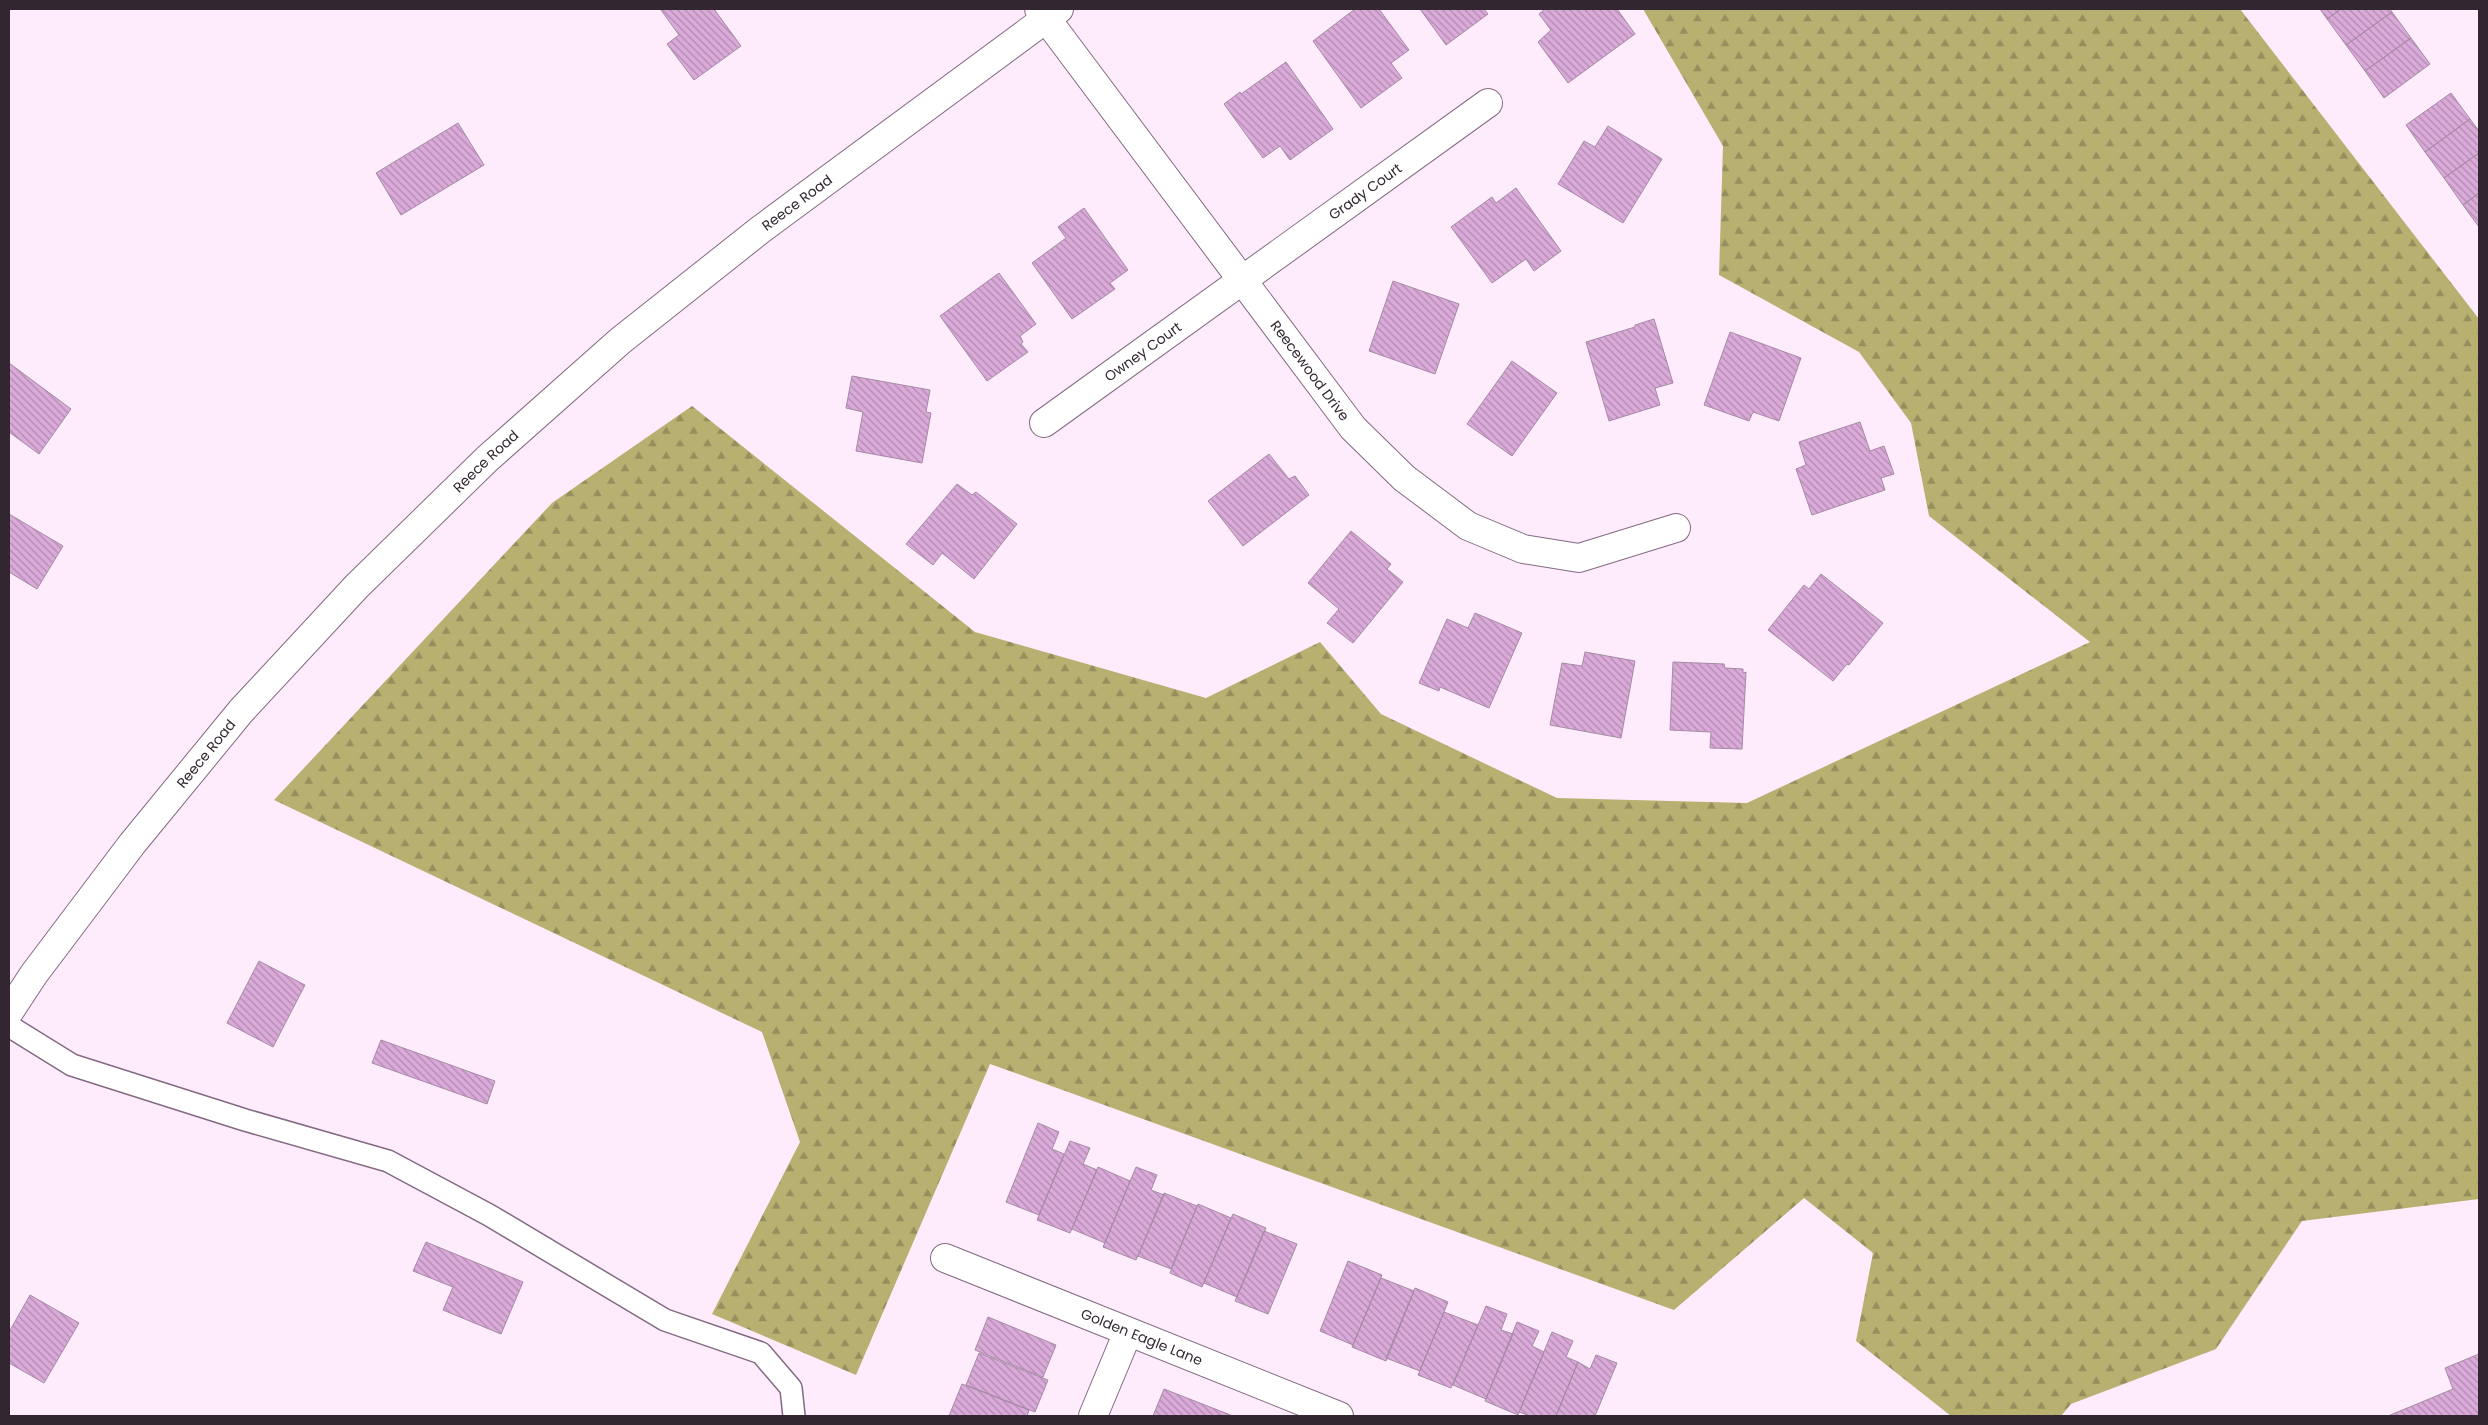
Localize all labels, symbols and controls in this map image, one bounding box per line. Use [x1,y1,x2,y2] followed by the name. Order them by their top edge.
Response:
[1325,158,1406,225] street label: Grady Court
[758,170,836,235] street label: Reece Road
[1266,316,1354,425] street label: Reecewood Drive
[1100,317,1186,386] street label: Owney Court
[448,426,523,497] street label: Reece Road
[172,715,240,792] street label: Reece Road
[1078,1304,1206,1370] street label: Golden Eagle Lane

